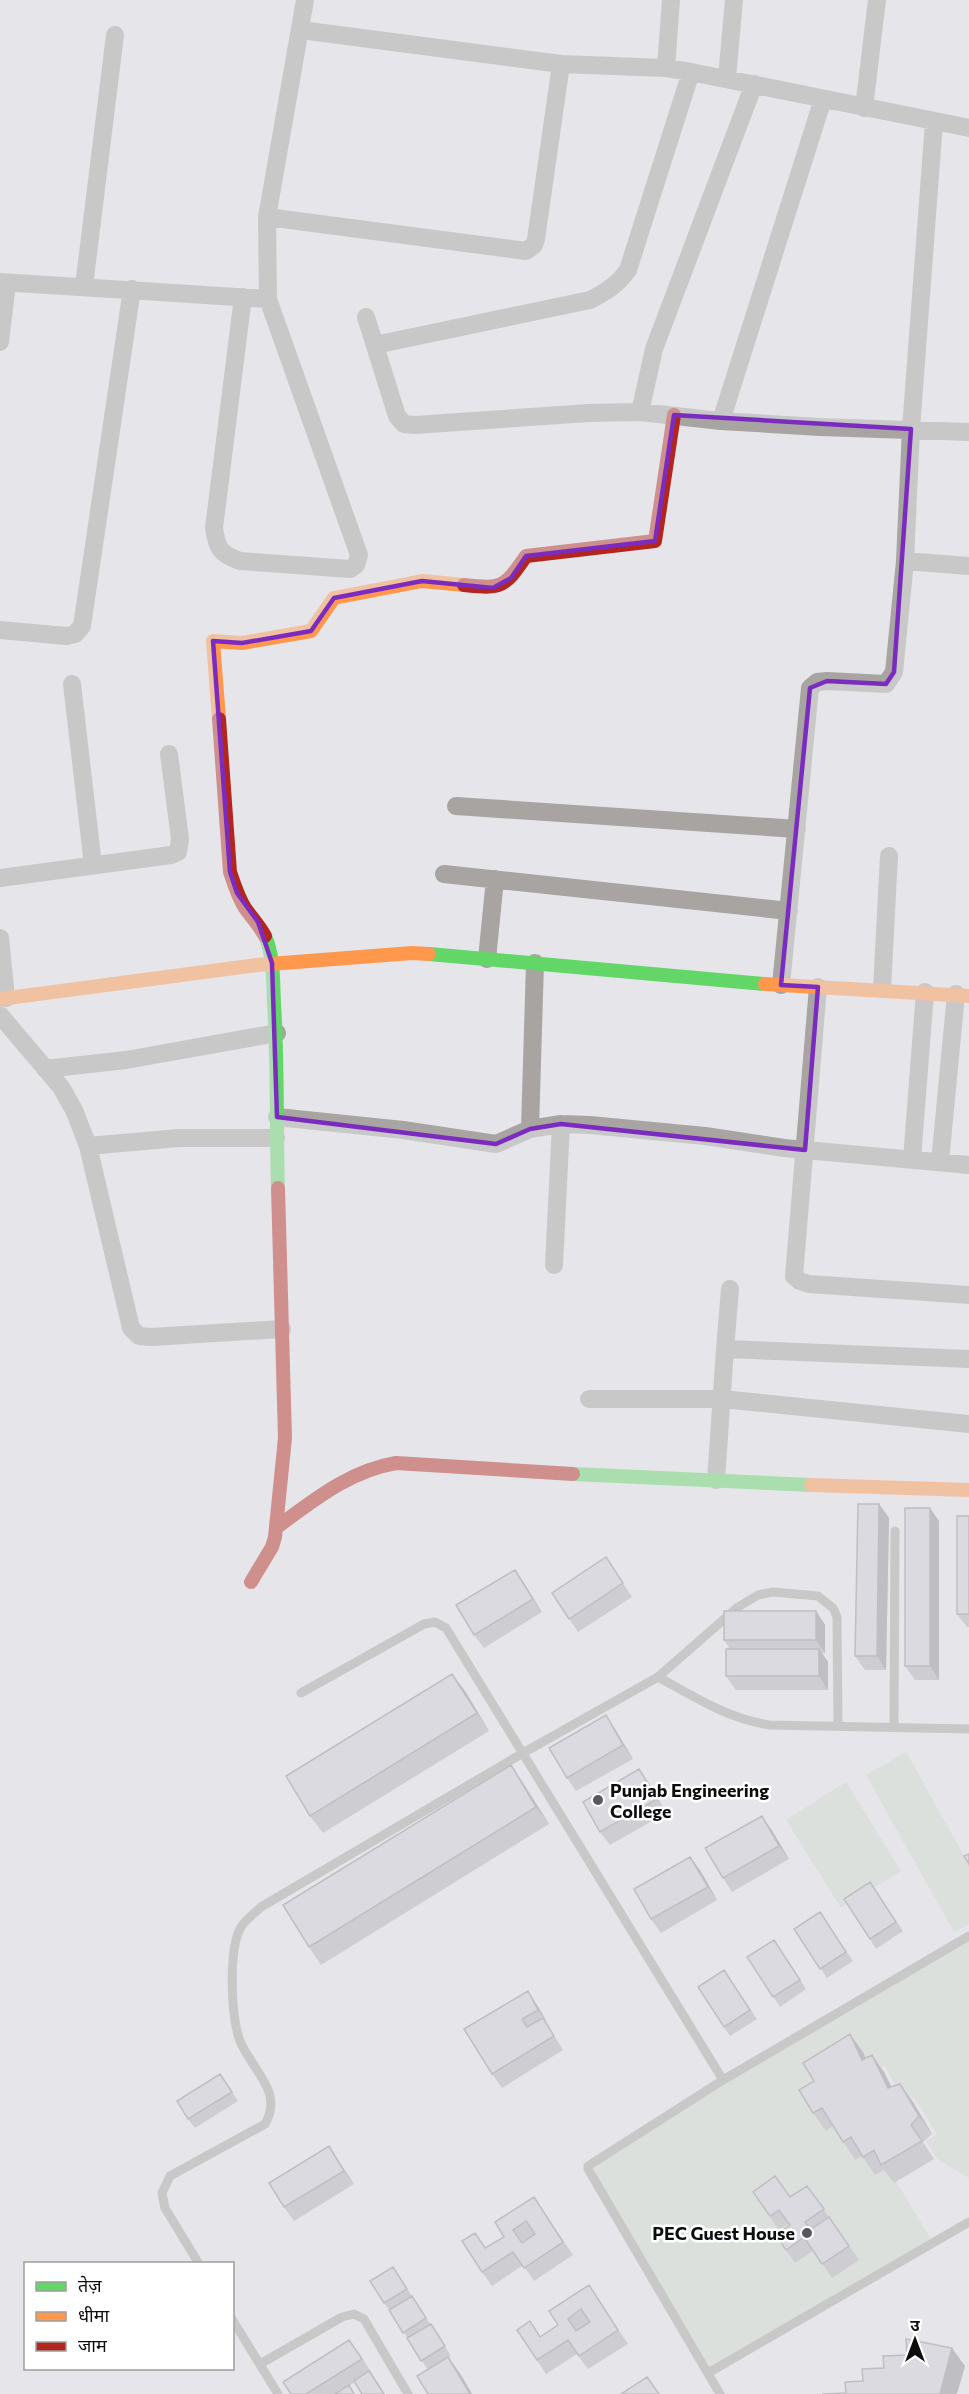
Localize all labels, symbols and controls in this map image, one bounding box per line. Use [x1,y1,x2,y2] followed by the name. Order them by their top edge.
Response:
[610,1779,769,1822] place label: Punjab Engineering College
[591,1793,605,1807] marker: Punjab Engineering College
[652,2222,795,2244] place label: PEC Guest House
[800,2226,814,2240] marker: PEC Guest House
[24,2262,234,2370] legend
[78,2274,102,2296] text: तेज़
[78,2304,109,2326] text: धीमा
[885,2310,945,2370] north arrow
[910,2315,920,2334] text: उ
[78,2334,108,2356] text: जाम

